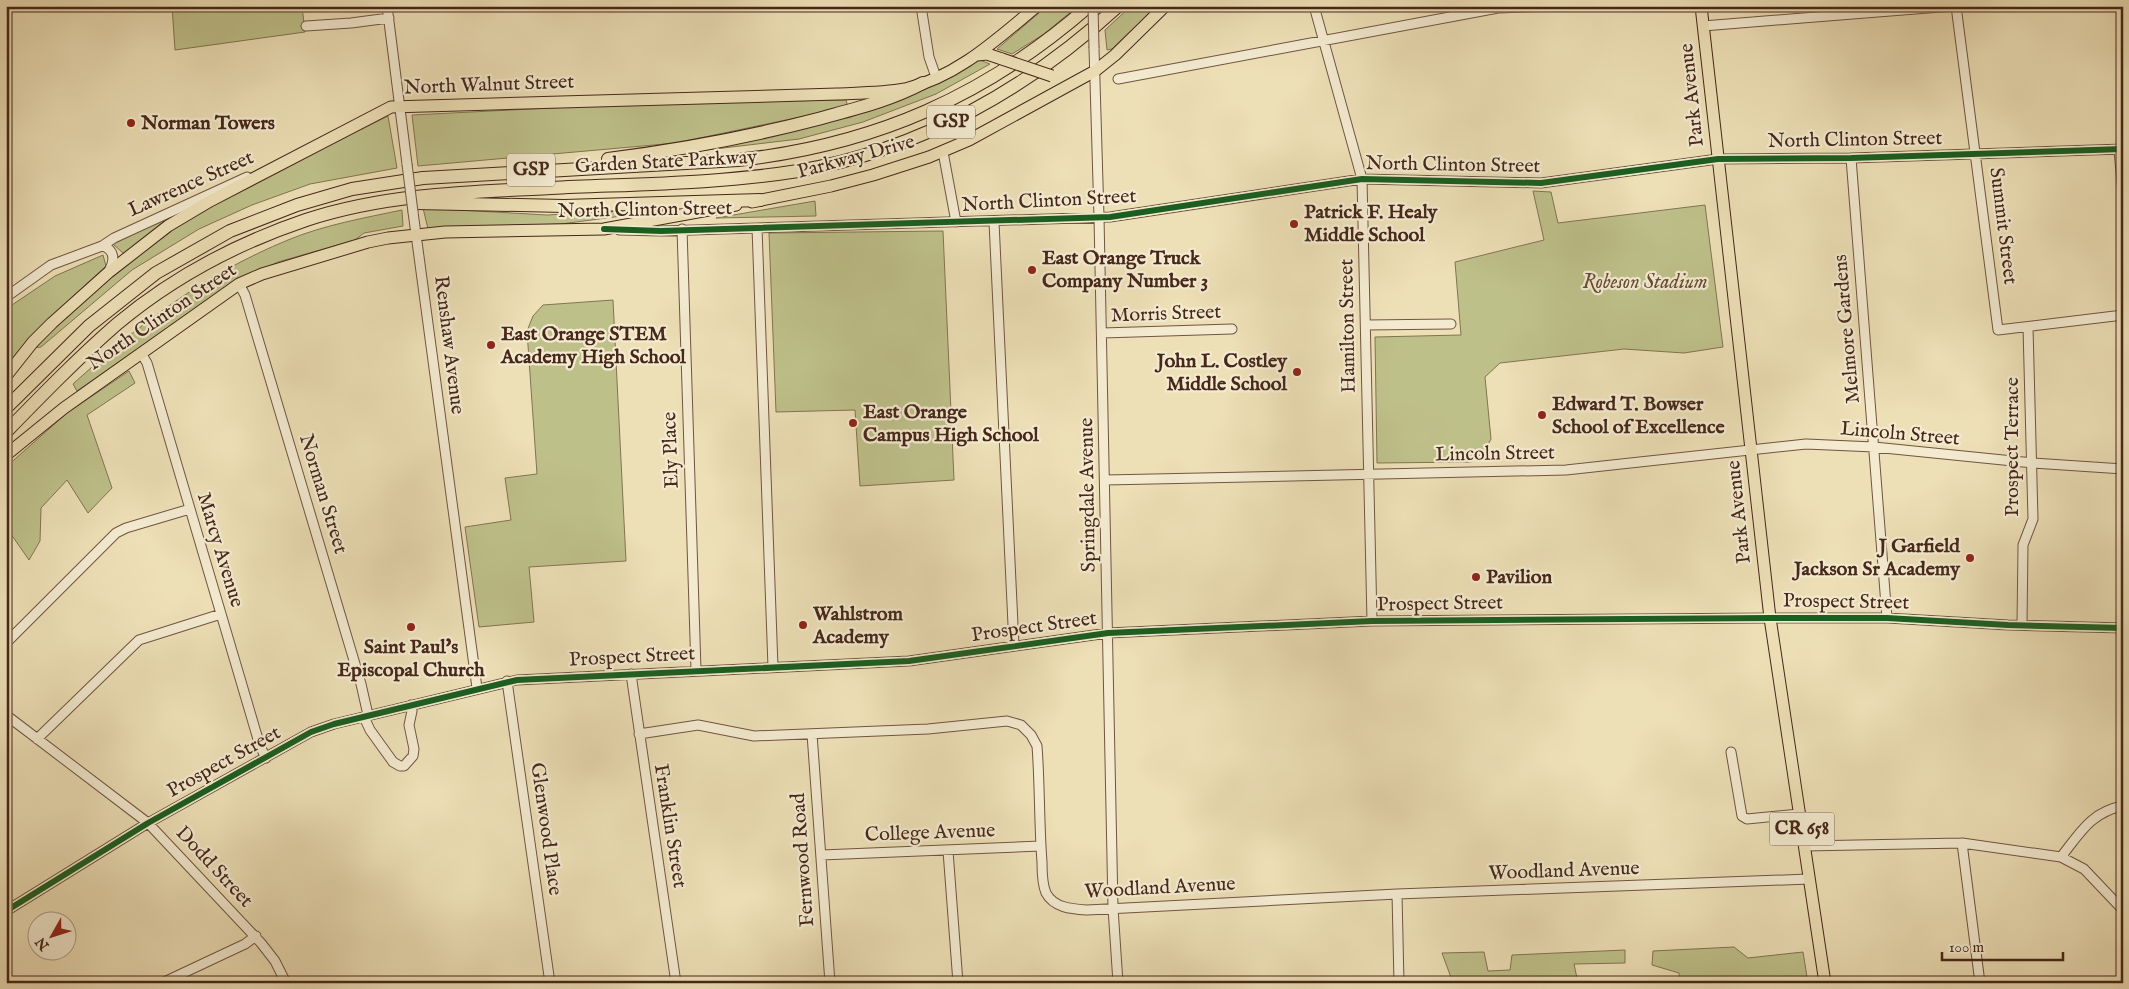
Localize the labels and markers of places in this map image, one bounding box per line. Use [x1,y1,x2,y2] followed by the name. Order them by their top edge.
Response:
[140,111,275,136] place label: Norman Towers
[125,117,137,129] marker: Norman Towers
[1304,200,1439,248] place label: Patrick F. Healy Middle School
[1288,218,1300,230] marker: Patrick F. Healy Middle School
[1042,246,1208,294] place label: East Orange Truck Company Number 3
[1026,264,1038,276] marker: East Orange Truck Company Number 3
[500,322,686,370] place label: East Orange STEM Academy High School
[485,339,497,351] marker: East Orange STEM Academy High School
[1154,349,1288,397] place label: John L. Costley Middle School
[1291,366,1303,378] marker: John L. Costley Middle School
[1552,392,1726,440] place label: Edward T. Bowser School of Excellence
[863,400,1039,448] place label: East Orange Campus High School
[1536,409,1548,421] marker: Edward T. Bowser School of Excellence
[847,417,859,429] marker: East Orange Campus High School
[1791,534,1961,582] place label: J Garfield Jackson Sr Academy
[1964,552,1976,564] marker: J Garfield Jackson Sr Academy
[1486,565,1553,590] place label: Pavilion
[1470,571,1482,583] marker: Pavilion
[812,602,904,650] place label: Wahlstrom Academy
[797,619,809,631] marker: Wahlstrom Academy
[405,621,417,633] marker: Saint Paul's Episcopal Church
[337,635,485,683] place label: Saint Paul's Episcopal Church

